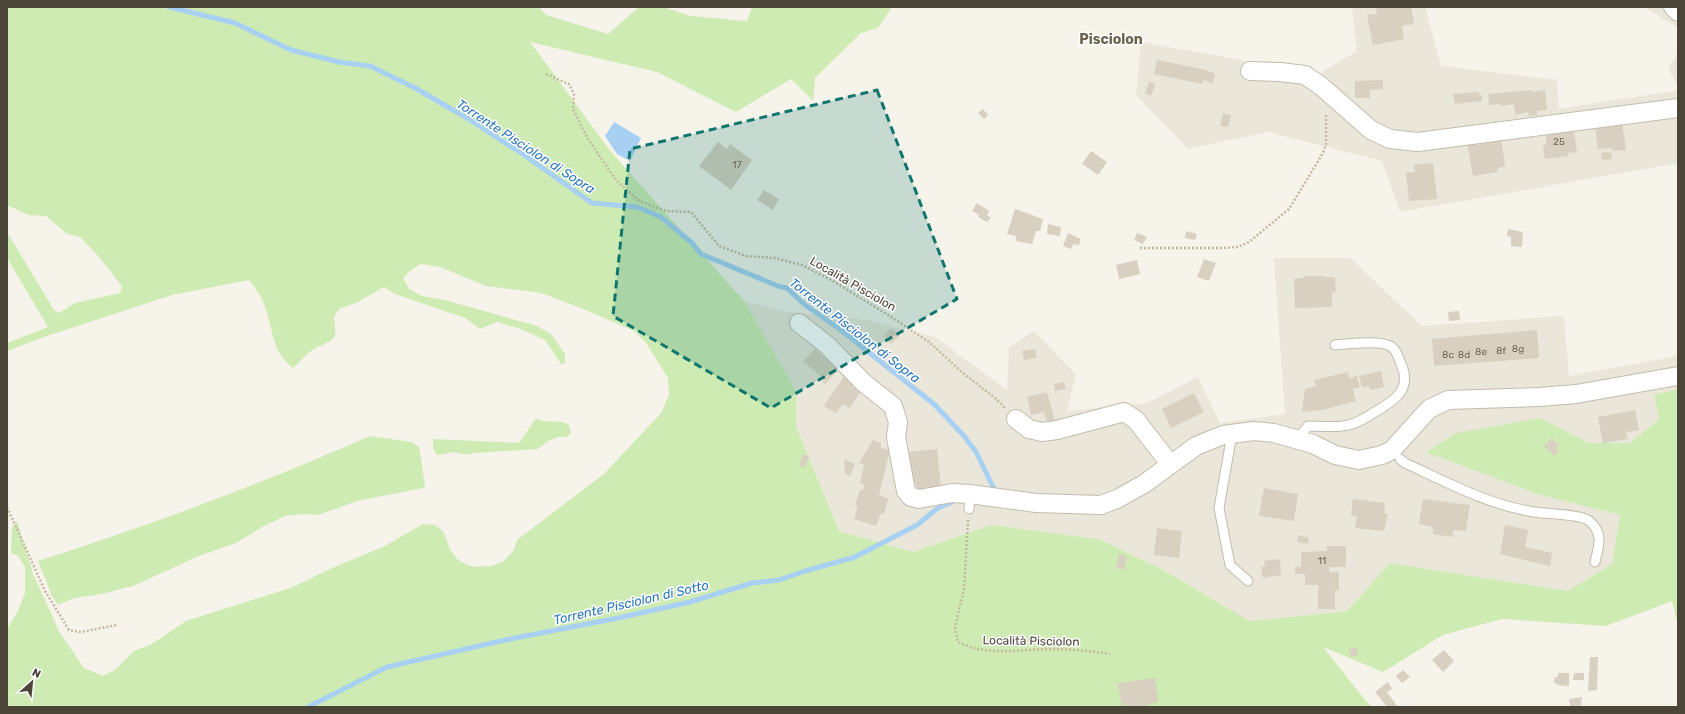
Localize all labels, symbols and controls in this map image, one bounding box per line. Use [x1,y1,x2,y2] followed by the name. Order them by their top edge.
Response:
[1079,31,1143,48] district label: Pisciolon
[454,96,598,197] water label: Torrente Pisciolon di Sopra
[1553,136,1565,148] house number: 25
[732,159,742,171] house number: 17
[807,254,899,314] street label: Località Pisciolon
[786,275,923,386] water label: Torrente Pisciolon di Sopra
[1512,343,1524,355] house number: 8g
[1496,345,1506,357] house number: 8f
[1475,346,1487,358] house number: 8e
[1442,349,1454,361] house number: 8c
[1458,349,1470,361] house number: 8d
[1318,555,1326,567] house number: 11
[552,577,710,628] water label: Torrente Pisciolon di Sotto
[982,633,1080,649] street label: Località Pisciolon
[12,662,52,702] north arrow
[30,666,43,681] text: N

